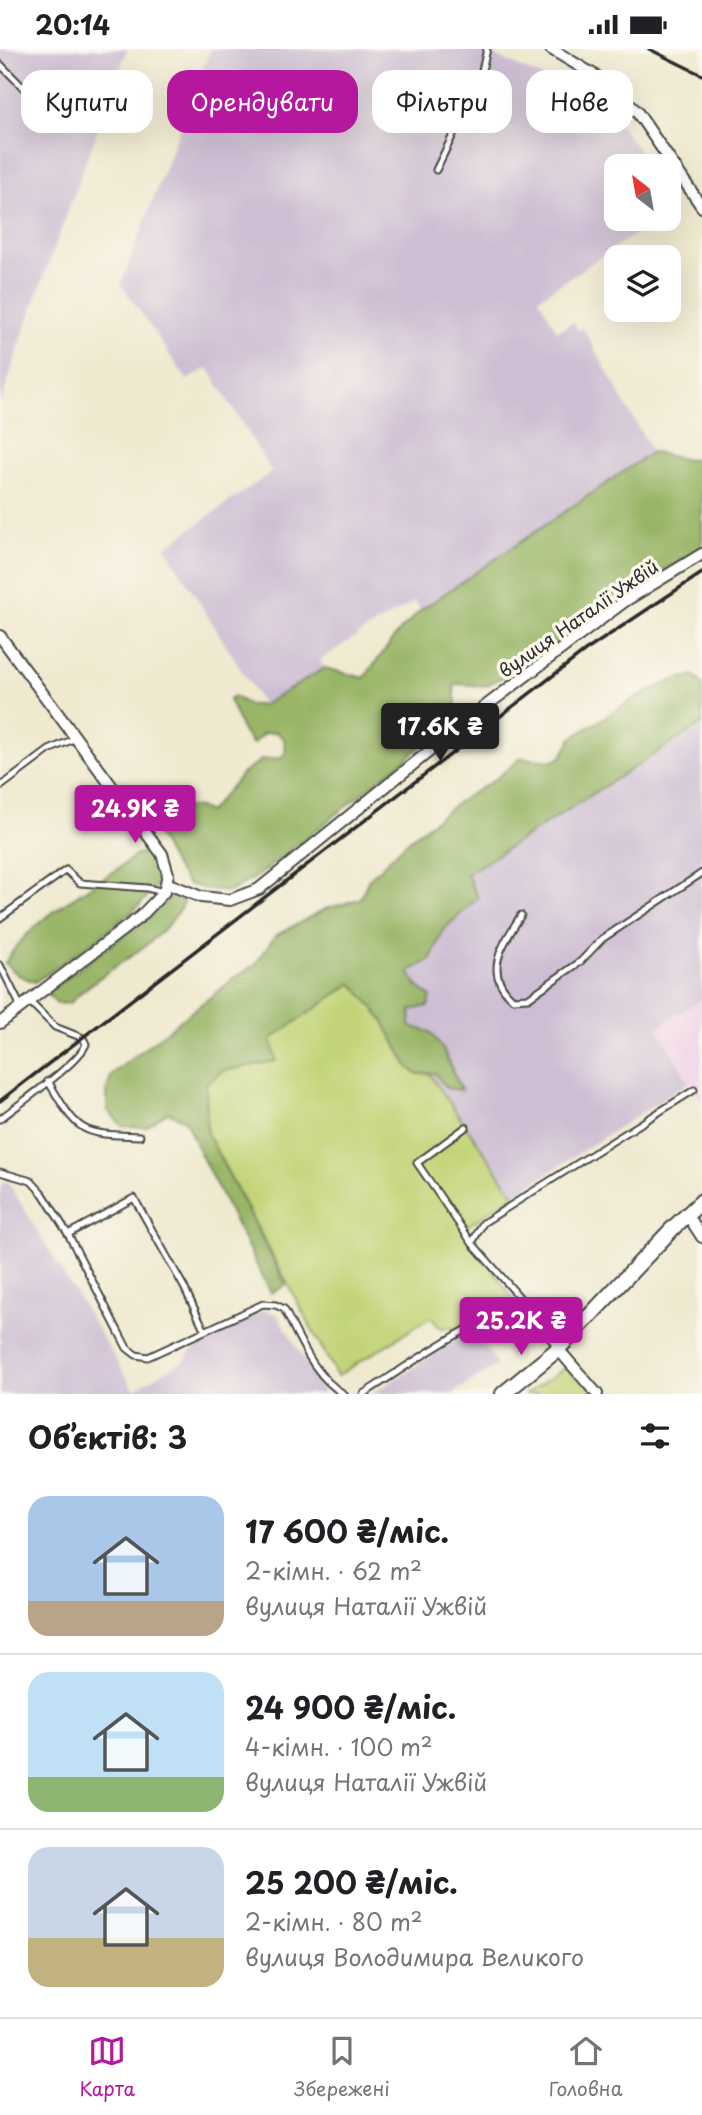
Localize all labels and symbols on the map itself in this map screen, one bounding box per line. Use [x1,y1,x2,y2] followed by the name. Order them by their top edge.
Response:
[604,154,681,231] north arrow
[493,553,663,683] street label: вулиця Наталії Ужвій
[375,703,505,763] pin: 17.6K ₴
[70,785,200,845] pin: 24.9K ₴
[456,1297,586,1357] pin: 25.2K ₴

